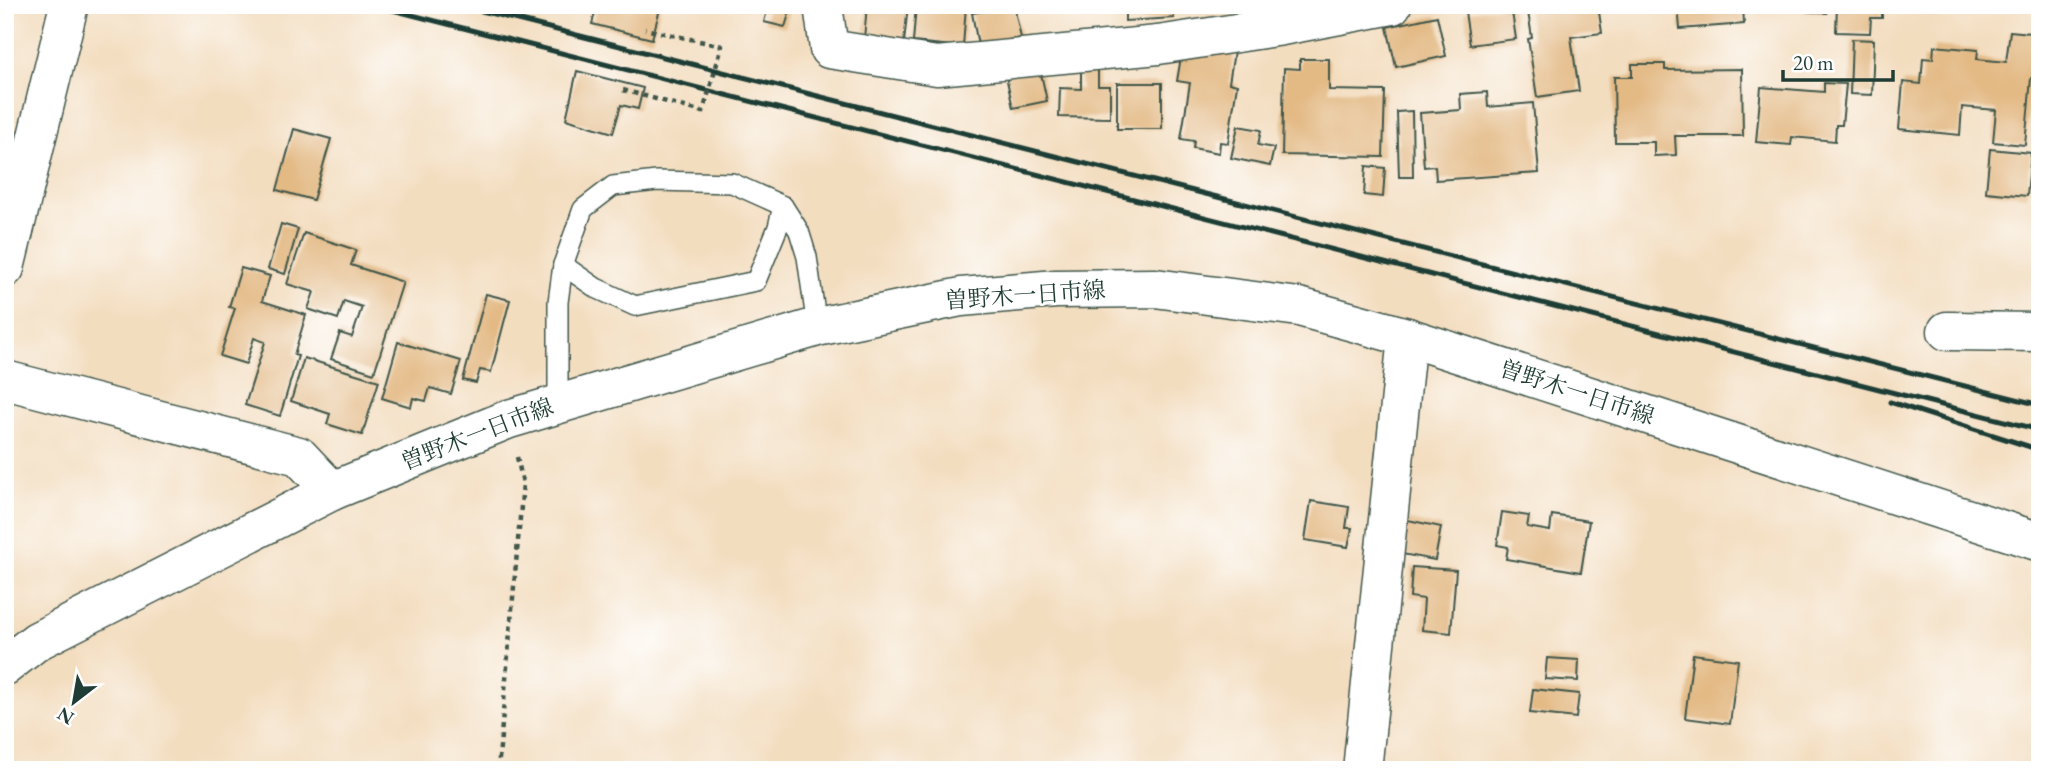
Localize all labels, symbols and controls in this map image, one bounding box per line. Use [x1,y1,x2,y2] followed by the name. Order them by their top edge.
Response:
[1783,38,1893,82] scale bar
[1793,49,1834,76] text: 20 m
[944,274,1106,316] street label: 曽野木一日市線
[1496,353,1658,431] street label: 曽野木一日市線
[396,391,558,477] street label: 曽野木一日市線
[38,666,108,736] north arrow
[52,701,79,731] text: N

